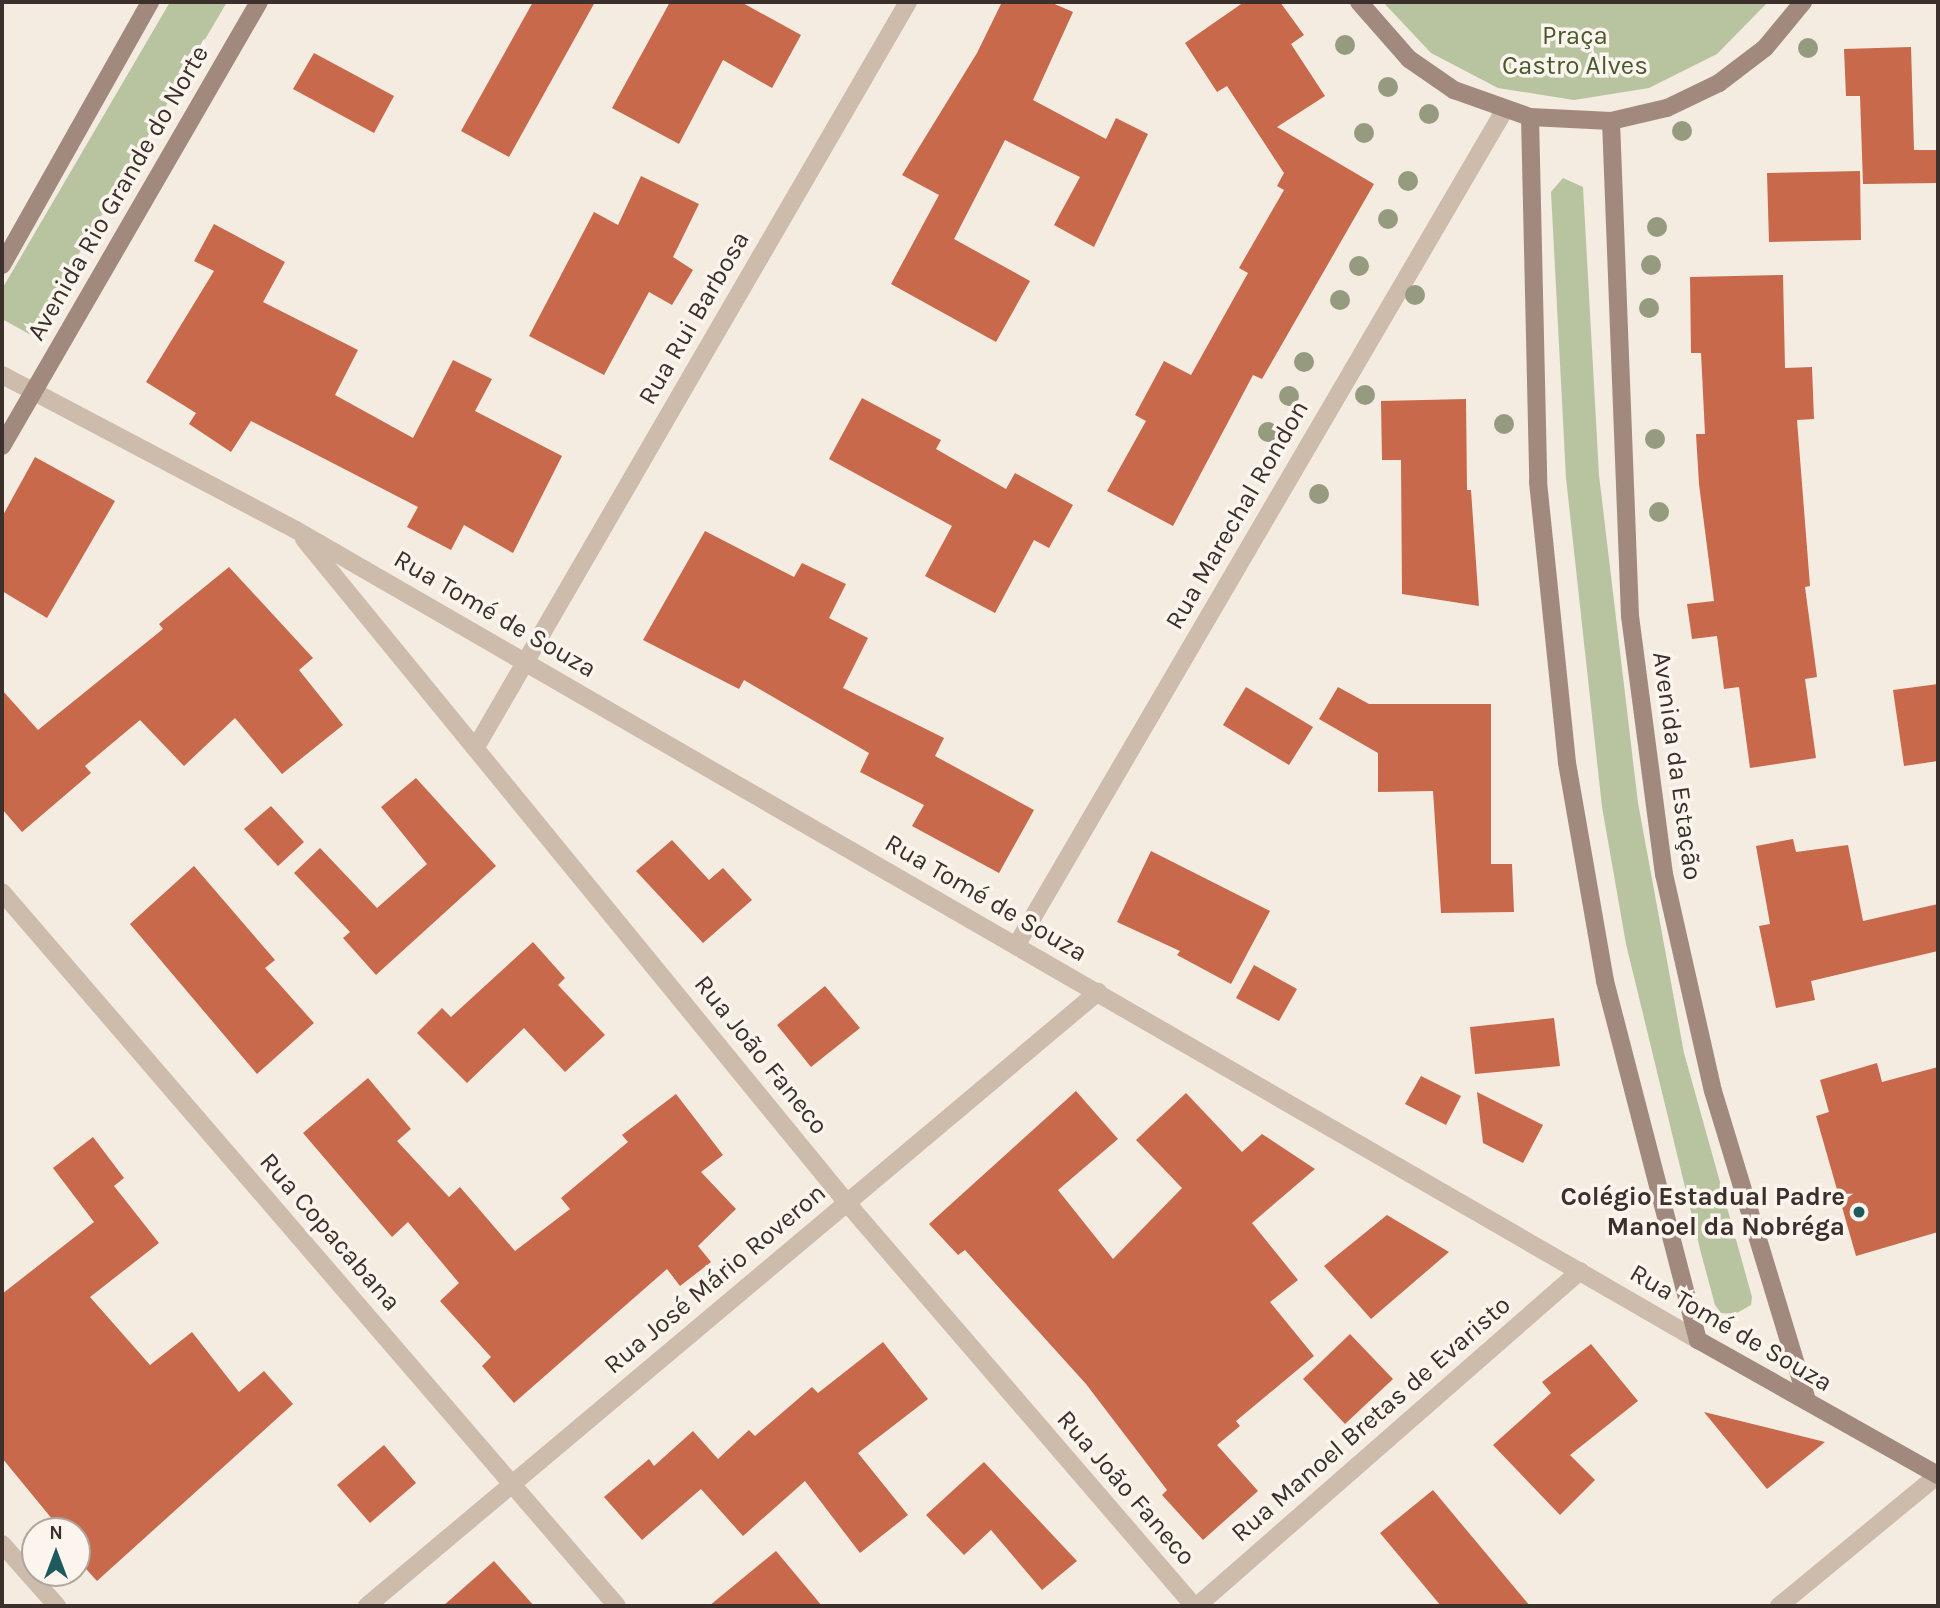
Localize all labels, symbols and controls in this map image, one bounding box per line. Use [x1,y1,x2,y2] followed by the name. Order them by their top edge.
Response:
[1502,20,1648,82] park label: Praça Castro Alves
[21,40,215,346] street label: Avenida Rio Grande do Norte
[632,226,756,410] street label: Rua Rui Barbosa
[1159,395,1315,635] street label: Rua Marechal Rondon
[388,543,602,685] street label: Rua Tomé de Souza
[1646,650,1708,882] street label: Avenida da Estação
[879,827,1093,969] street label: Rua Tomé de Souza
[687,969,835,1141] street label: Rua João Faneco
[253,1147,407,1317] street label: Rua Copacabana
[598,1177,832,1381] street label: Rua José Mário Roveron
[1561,1181,1845,1242] place label: Colégio Estadual Padre Manoel da Nobréga
[1851,1204,1867,1220] marker: Colégio Estadual Padre Manoel da Nobréga
[1624,1257,1838,1399] street label: Rua Tomé de Souza
[1225,1289,1517,1549] street label: Rua Manoel Bretas de Evaristo
[1050,1404,1202,1572] street label: Rua João Faneco
[21,1517,91,1587] north arrow
[49,1522,63,1544] text: N

